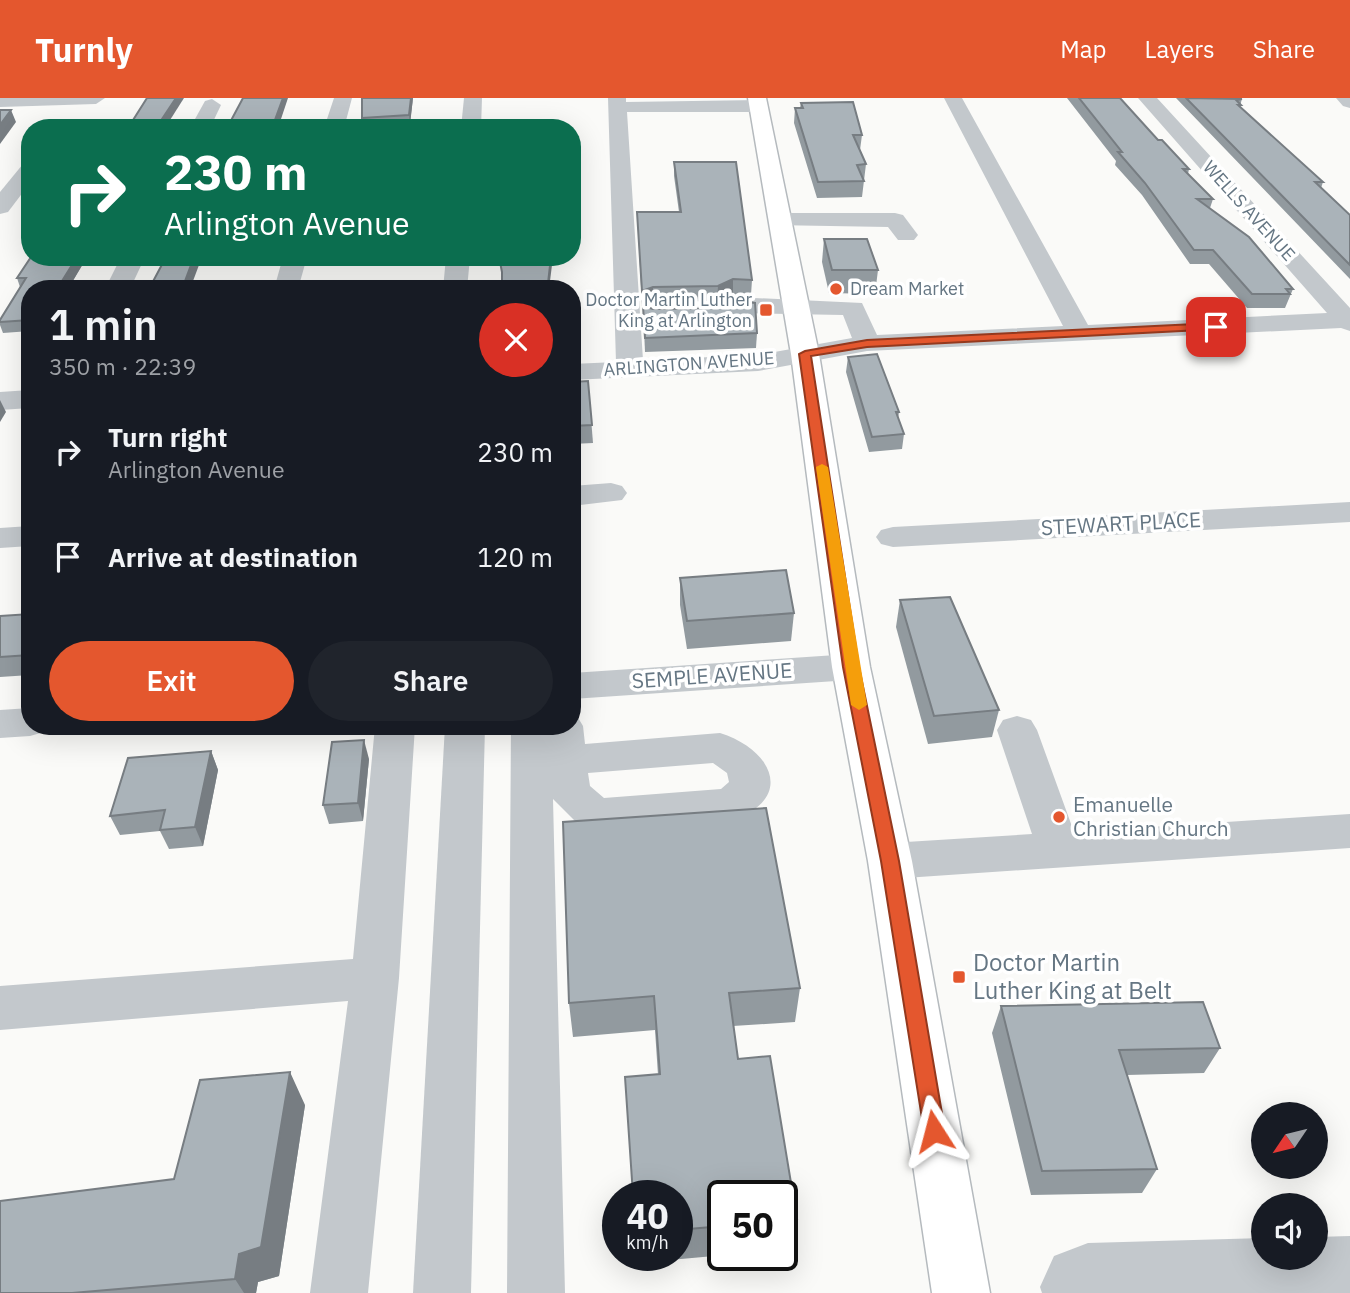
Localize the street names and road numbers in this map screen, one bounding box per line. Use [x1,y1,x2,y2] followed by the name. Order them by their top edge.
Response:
[1198,156,1300,266] street label: WELLS AVENUE
[603,346,775,381] street label: ARLINGTON AVENUE
[1040,505,1202,541] street label: STEWART PLACE
[631,655,793,695] street label: SEMPLE AVENUE

